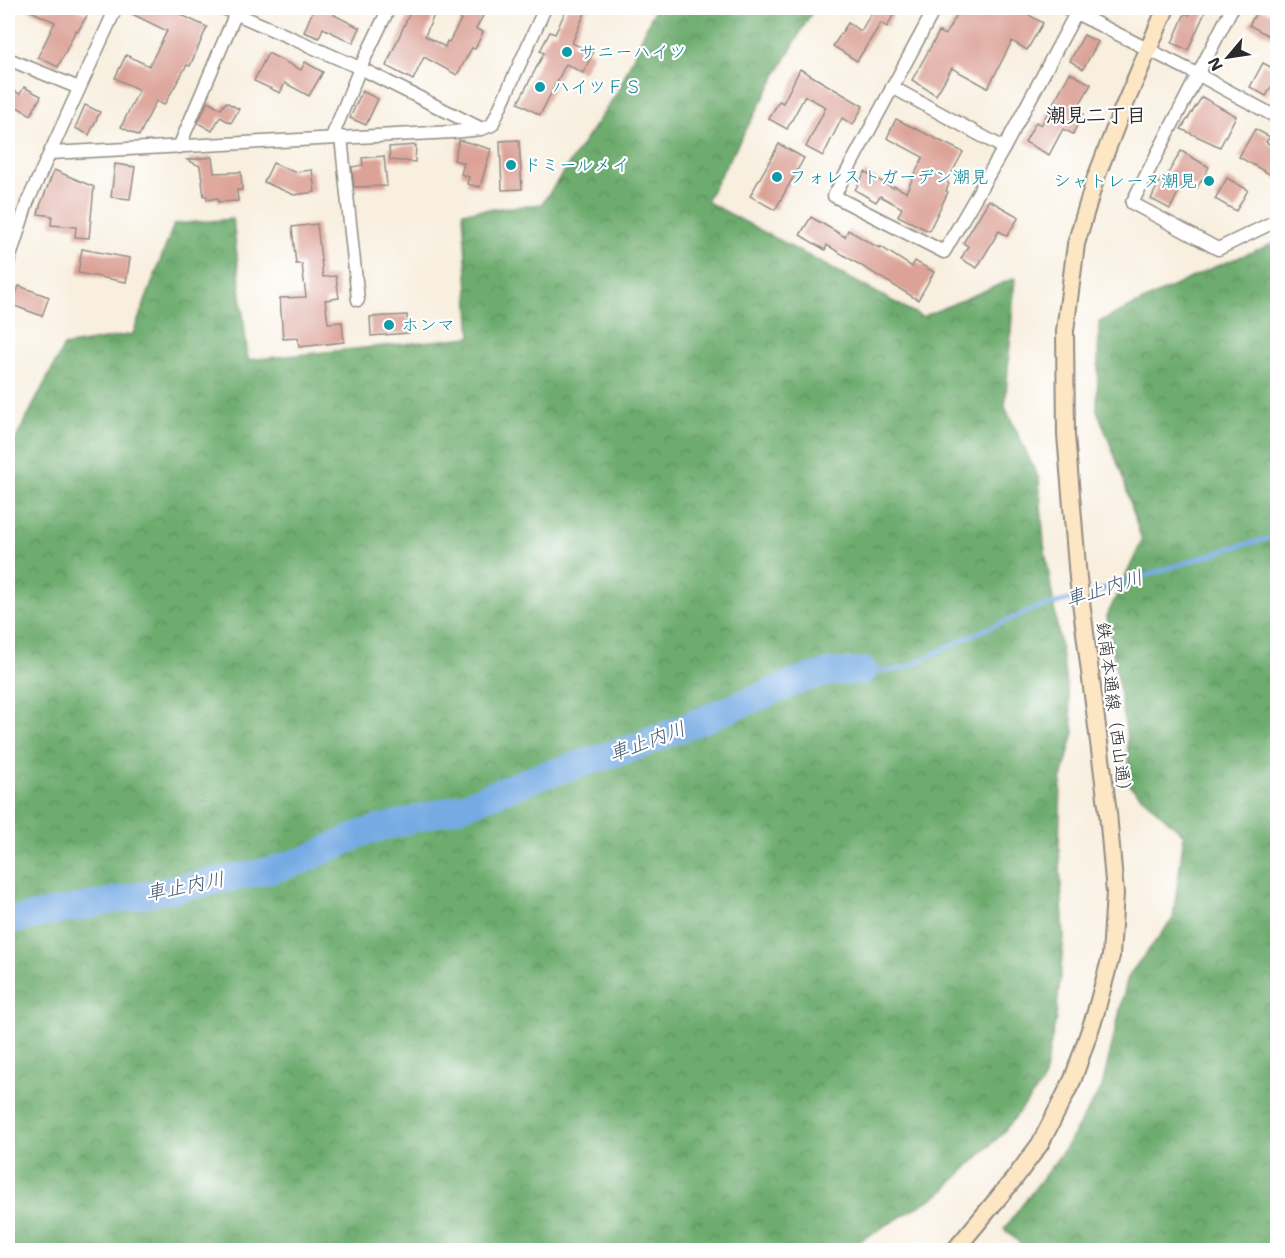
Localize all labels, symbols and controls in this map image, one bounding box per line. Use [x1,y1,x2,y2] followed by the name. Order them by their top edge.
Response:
[1198,27,1258,87] north arrow
[579,40,687,64] place label: サニーハイツ
[560,45,574,59] marker: サニーハイツ
[1203,53,1228,75] text: N
[552,75,642,99] place label: ハイツＦＳ
[533,80,547,94] marker: ハイツＦＳ
[1046,102,1146,128] district label: 潮見二丁目
[523,153,630,177] place label: ドミールメイ
[504,158,518,172] marker: ドミールメイ
[789,165,988,189] place label: フォレストガーデン潮見
[1053,169,1197,193] place label: シャトレーヌ潮見
[770,170,784,184] marker: フォレストガーデン潮見
[1202,174,1216,188] marker: シャトレーヌ潮見
[401,313,455,337] place label: ホンマ
[382,318,396,332] marker: ホンマ
[1062,564,1146,612] water label: 車止内川
[1091,620,1137,802] street label: 鉄南本通線（西山通）
[605,715,689,767] water label: 車止内川
[143,866,227,906] water label: 車止内川

